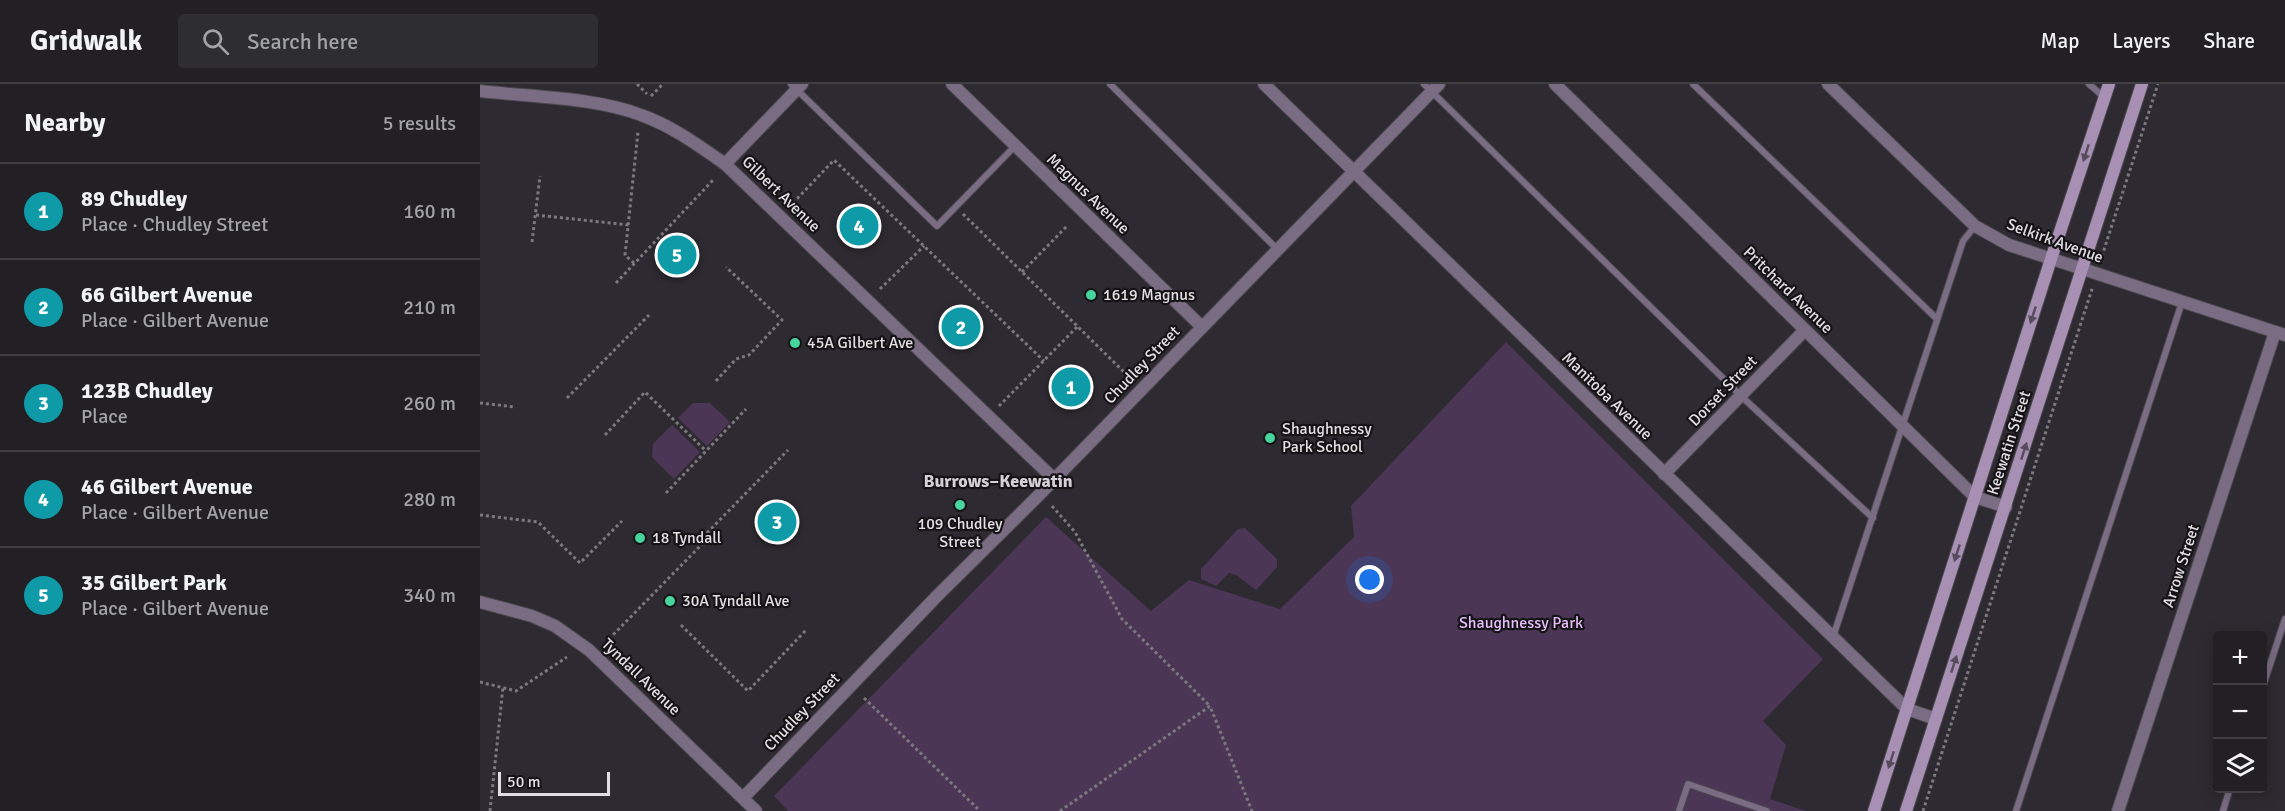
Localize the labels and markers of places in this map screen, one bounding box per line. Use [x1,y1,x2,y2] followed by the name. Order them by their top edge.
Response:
[840,204,878,248] pin: 4
[658,232,696,278] pin: 5
[1103,285,1195,305] place label: 1619 Magnus
[1084,288,1098,302] marker: 1619 Magnus
[942,304,980,350] pin: 2
[807,333,913,353] place label: 45A Gilbert Ave
[788,336,802,350] marker: 45A Gilbert Ave
[1052,364,1090,410] pin: 1
[1282,419,1372,457] place label: Shaughnessy Park School
[1263,431,1277,445] marker: Shaughnessy Park School
[953,498,967,512] marker: 109 Chudley Street
[758,500,796,544] pin: 3
[918,514,1003,552] place label: 109 Chudley Street
[652,528,722,548] place label: 18 Tyndall
[633,531,647,545] marker: 18 Tyndall
[682,591,789,611] place label: 30A Tyndall Ave
[663,594,677,608] marker: 30A Tyndall Ave

